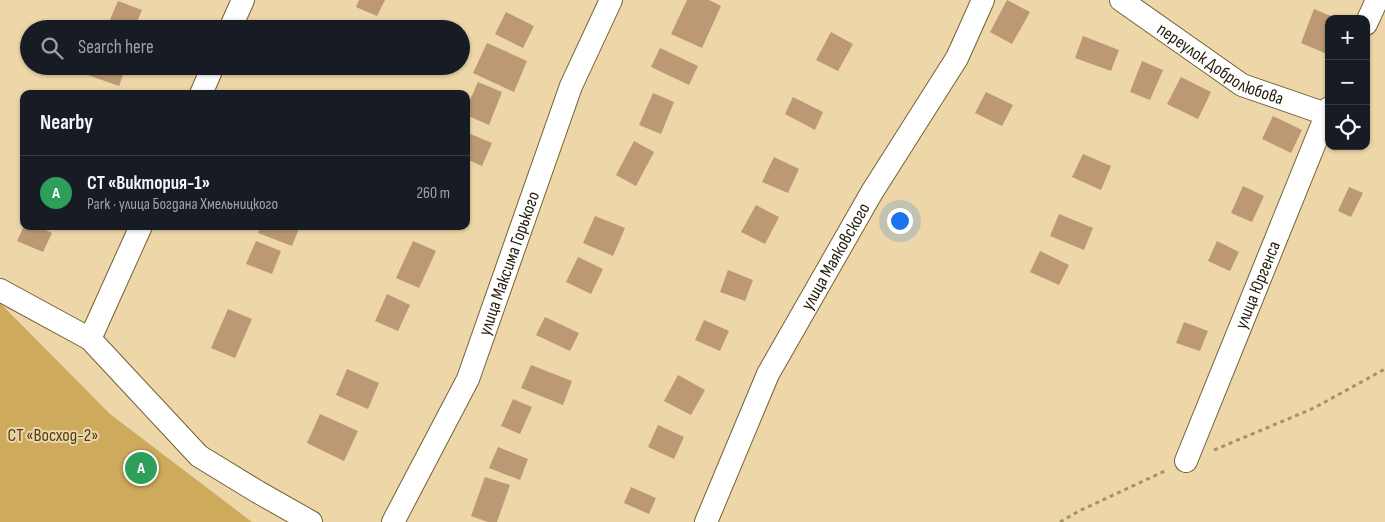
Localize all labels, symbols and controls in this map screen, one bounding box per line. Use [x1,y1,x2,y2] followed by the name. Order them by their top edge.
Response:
[1325,15,1370,150] map controls
[1325,15,1370,60] button: +
[1153,19,1286,110] street label: переулок Добролюбова
[20,20,470,75] search box
[38,34,66,62] icon: search
[78,36,154,59] text: Search here
[1325,60,1370,105] button: −
[1325,105,1370,150] button: locate
[40,110,93,135] text: Nearby
[87,172,210,195] text: СТ «Виктория-1»
[52,184,60,203] text: A
[416,184,450,203] text: 260 m
[474,189,544,338] street label: улица Максима Горького
[87,195,278,214] text: Park · улица Богдана Хмельницкого
[797,199,875,314] street label: улица Маяковского
[887,208,913,234] your location
[1231,238,1285,332] street label: улица Юргенса
[8,425,98,446] park label: СТ «Восход-2»
[125,449,157,487] pin: A

